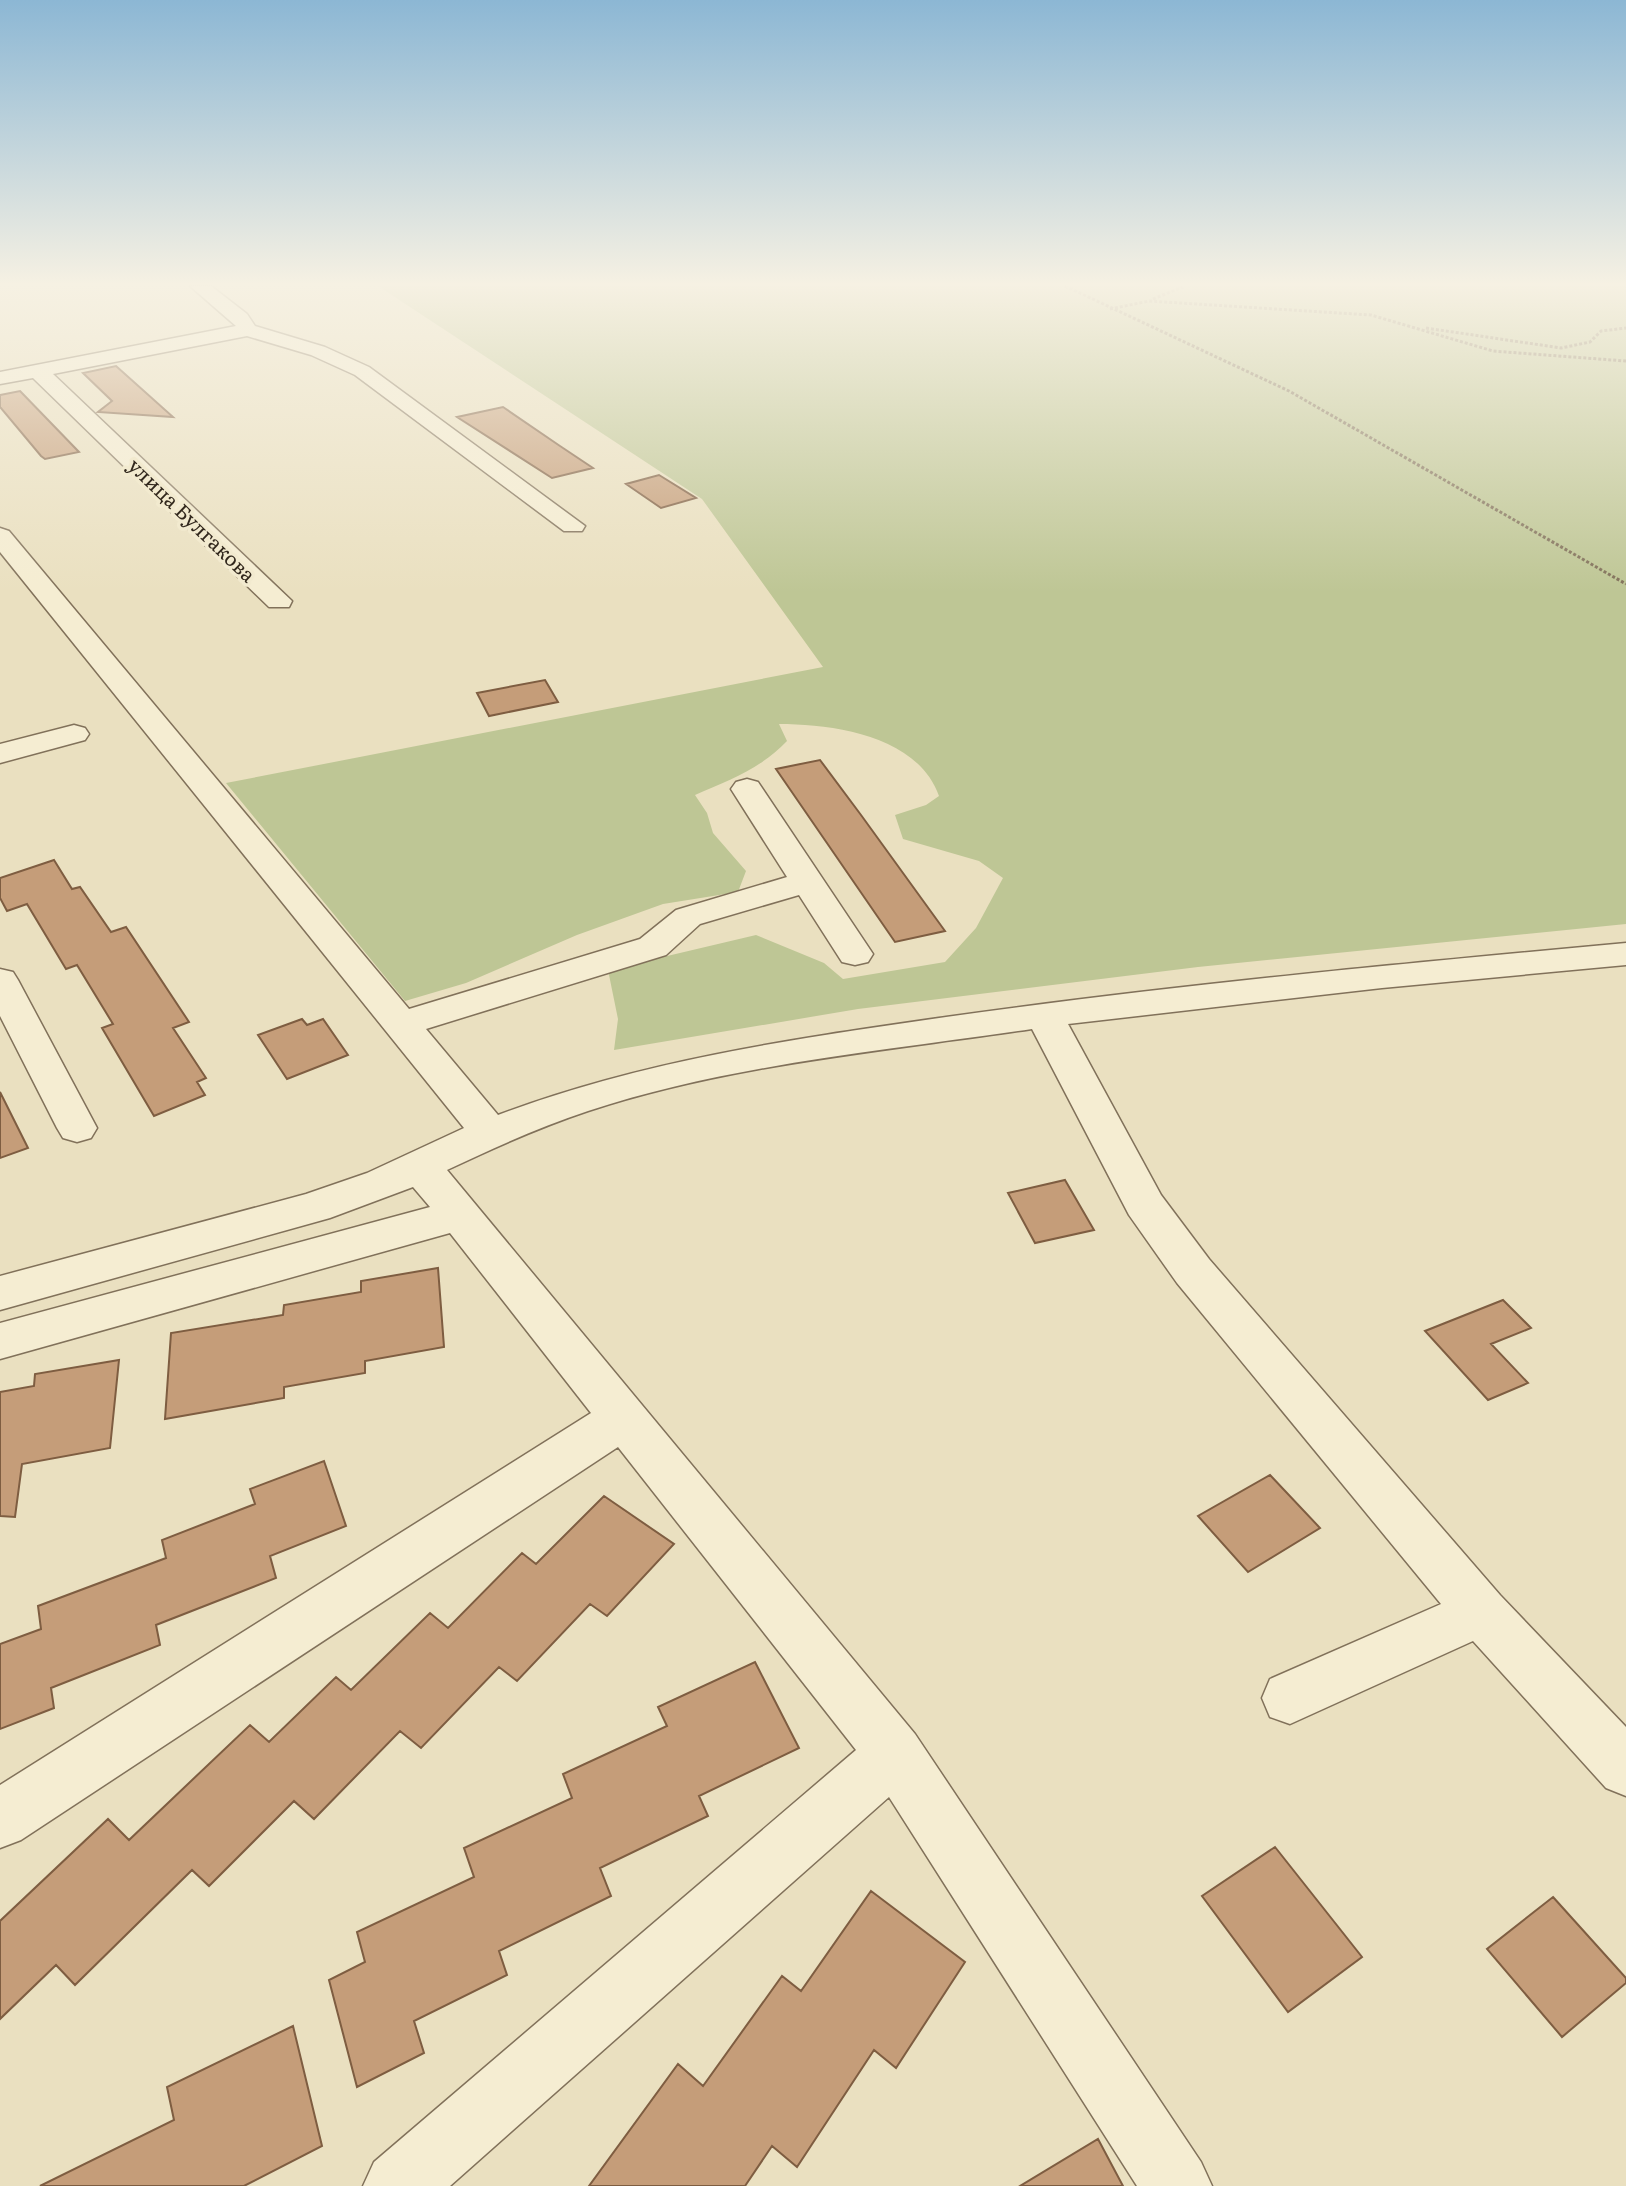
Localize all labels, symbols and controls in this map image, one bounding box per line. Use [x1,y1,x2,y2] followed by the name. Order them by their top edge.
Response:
[122,450,264,588] street label: улица Булгакова

